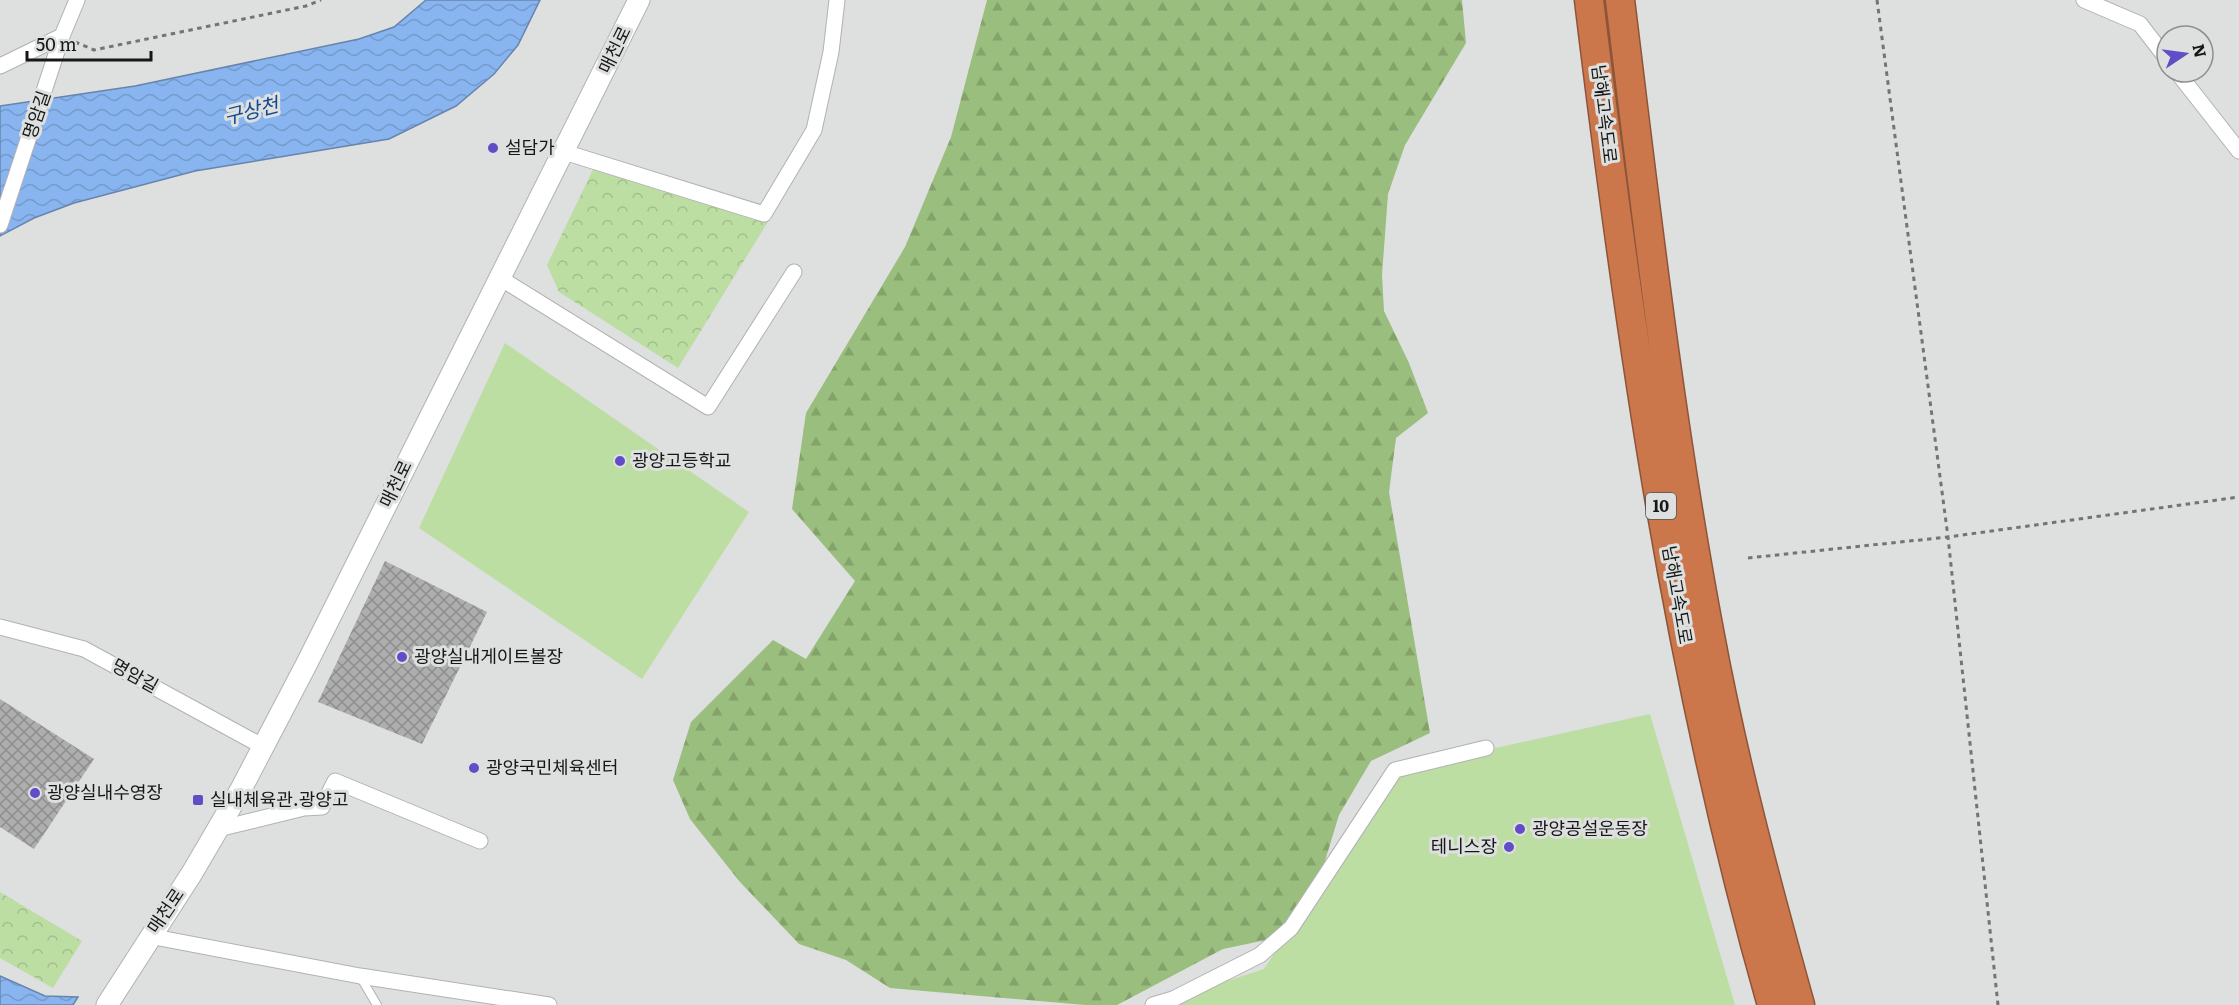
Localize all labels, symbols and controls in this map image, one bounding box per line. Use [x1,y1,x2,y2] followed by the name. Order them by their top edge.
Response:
[591,21,637,78] street label: 매천로
[27,24,152,62] scale bar
[2155,24,2215,84] north arrow
[36,30,77,57] text: 50 m
[2187,41,2214,60] text: N
[1586,63,1625,165] street label: 남해고속도로
[15,87,56,142] street label: 명암길
[220,87,283,130] water label: 구상천
[505,133,555,160] place label: 설담가
[486,141,500,155] marker: 설담가
[632,446,731,473] place label: 광양고등학교
[613,454,627,468] marker: 광양고등학교
[372,455,418,512] street label: 매천로
[1646,493,1676,519] road number: 10
[1657,543,1700,646] street label: 남해고속도로
[414,642,563,669] place label: 광양실내게이트볼장
[395,650,409,664] marker: 광양실내게이트볼장
[107,651,164,699] street label: 명암길
[486,753,618,780] place label: 광양국민체육센터
[467,761,481,775] marker: 광양국민체육센터
[47,778,163,805] place label: 광양실내수영장
[210,785,348,812] place label: 실내체육관.광양고
[28,786,42,800] marker: 광양실내수영장
[191,793,205,807] marker: 실내체육관.광양고
[1532,814,1648,841] place label: 광양공설운동장
[1513,822,1527,836] marker: 광양공설운동장
[1431,832,1497,859] place label: 테니스장
[1502,840,1516,854] marker: 테니스장
[140,882,190,938] street label: 매천로

